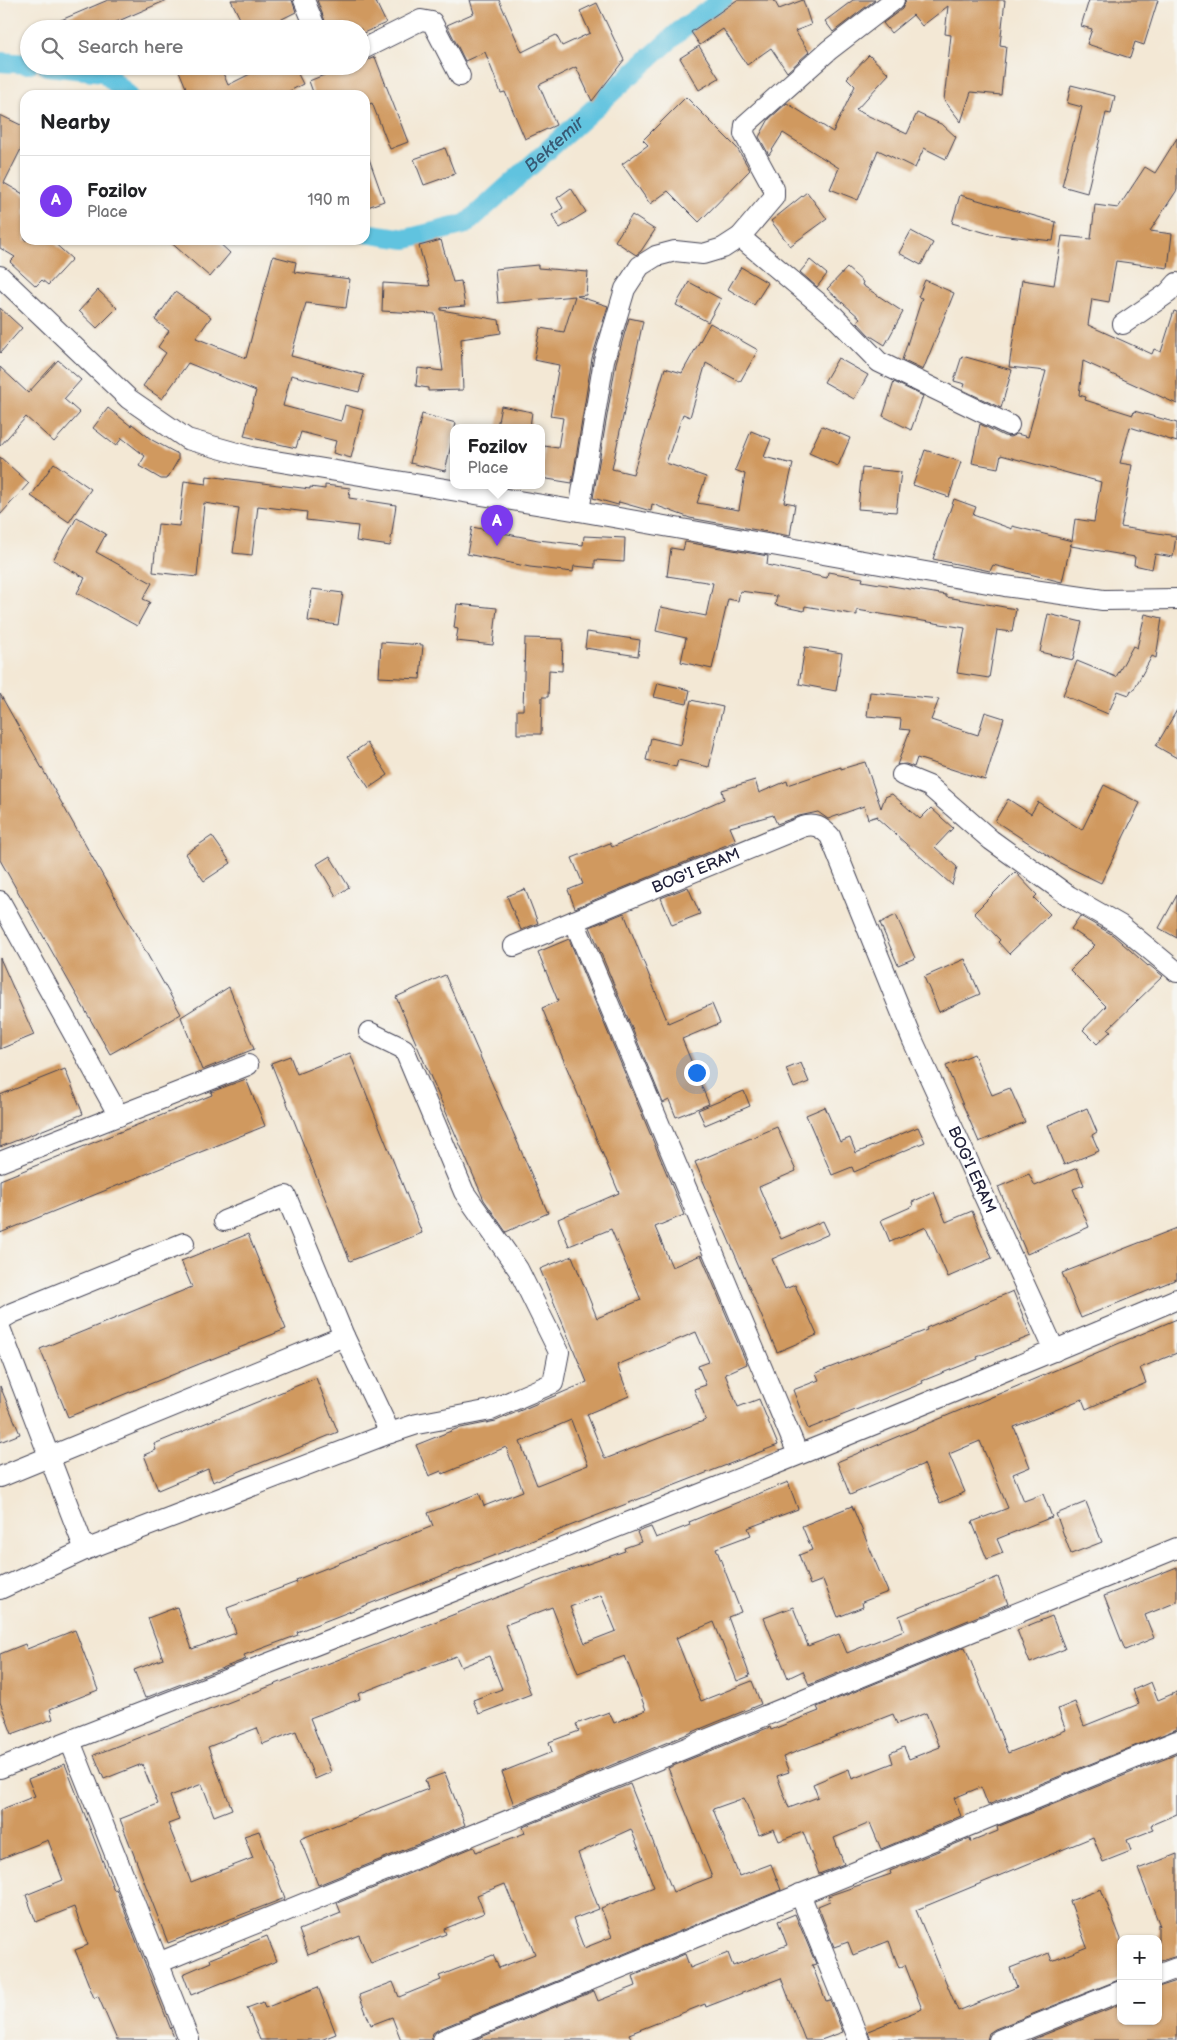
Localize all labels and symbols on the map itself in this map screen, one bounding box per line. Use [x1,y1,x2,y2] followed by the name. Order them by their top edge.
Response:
[520,111,589,177] water label: Bektemir
[481,505,513,546] pin: A
[649,844,743,897] street label: BOG'I ERAM
[684,1060,710,1086] your location
[944,1123,1000,1216] street label: BOG'I ERAM

